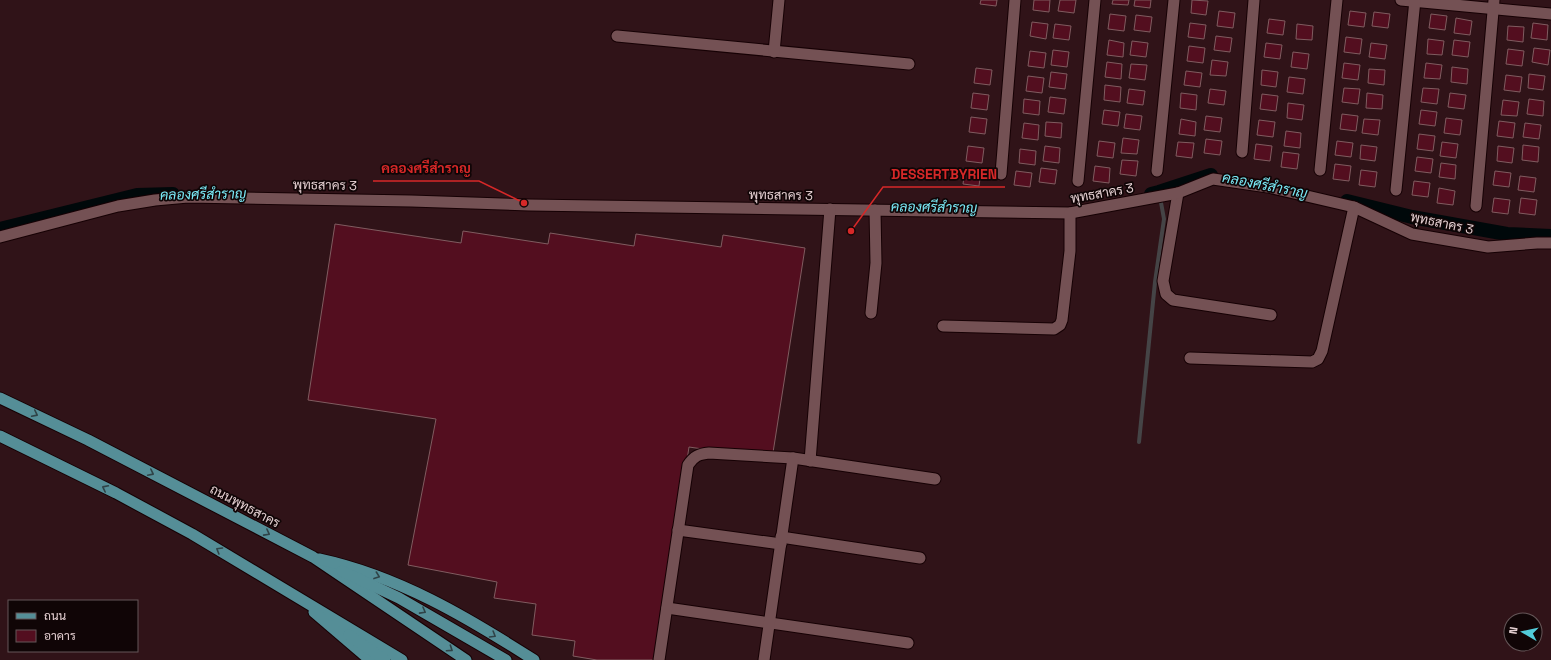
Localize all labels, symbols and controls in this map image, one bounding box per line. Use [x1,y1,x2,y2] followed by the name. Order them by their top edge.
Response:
[373,155,479,181] callout: คลองศรีสำราญ
[381,159,471,177] text: คลองศรีสำราญ
[883,161,1005,187] callout: DESSERTBYRIEN
[891,165,997,183] text: DESSERTBYRIEN
[1221,168,1310,202] water label: คลองศรีสำราญ
[293,176,357,195] street label: พุทธสาคร 3
[1069,179,1135,208] street label: พุทธสาคร 3
[160,184,247,204] water label: คลองศรีสำราญ
[749,186,813,205] street label: พุทธสาคร 3
[891,197,978,217] water label: คลองศรีสำราญ
[1409,208,1475,239] street label: พุทธสาคร 3
[31,410,38,417] one-way arrow
[147,468,155,475] one-way arrow
[207,480,283,532] street label: ถนนพุทธสาคร
[102,485,109,493] one-way arrow
[262,528,270,536] one-way arrow
[216,547,223,554] one-way arrow
[373,572,380,580] one-way arrow
[8,600,138,652] legend
[419,607,426,614] one-way arrow
[44,608,67,624] text: ถนน
[1503,612,1543,652] north arrow
[1506,626,1521,635] text: N
[44,628,76,644] text: อาคาร
[489,630,496,637] one-way arrow
[445,644,452,651] one-way arrow

